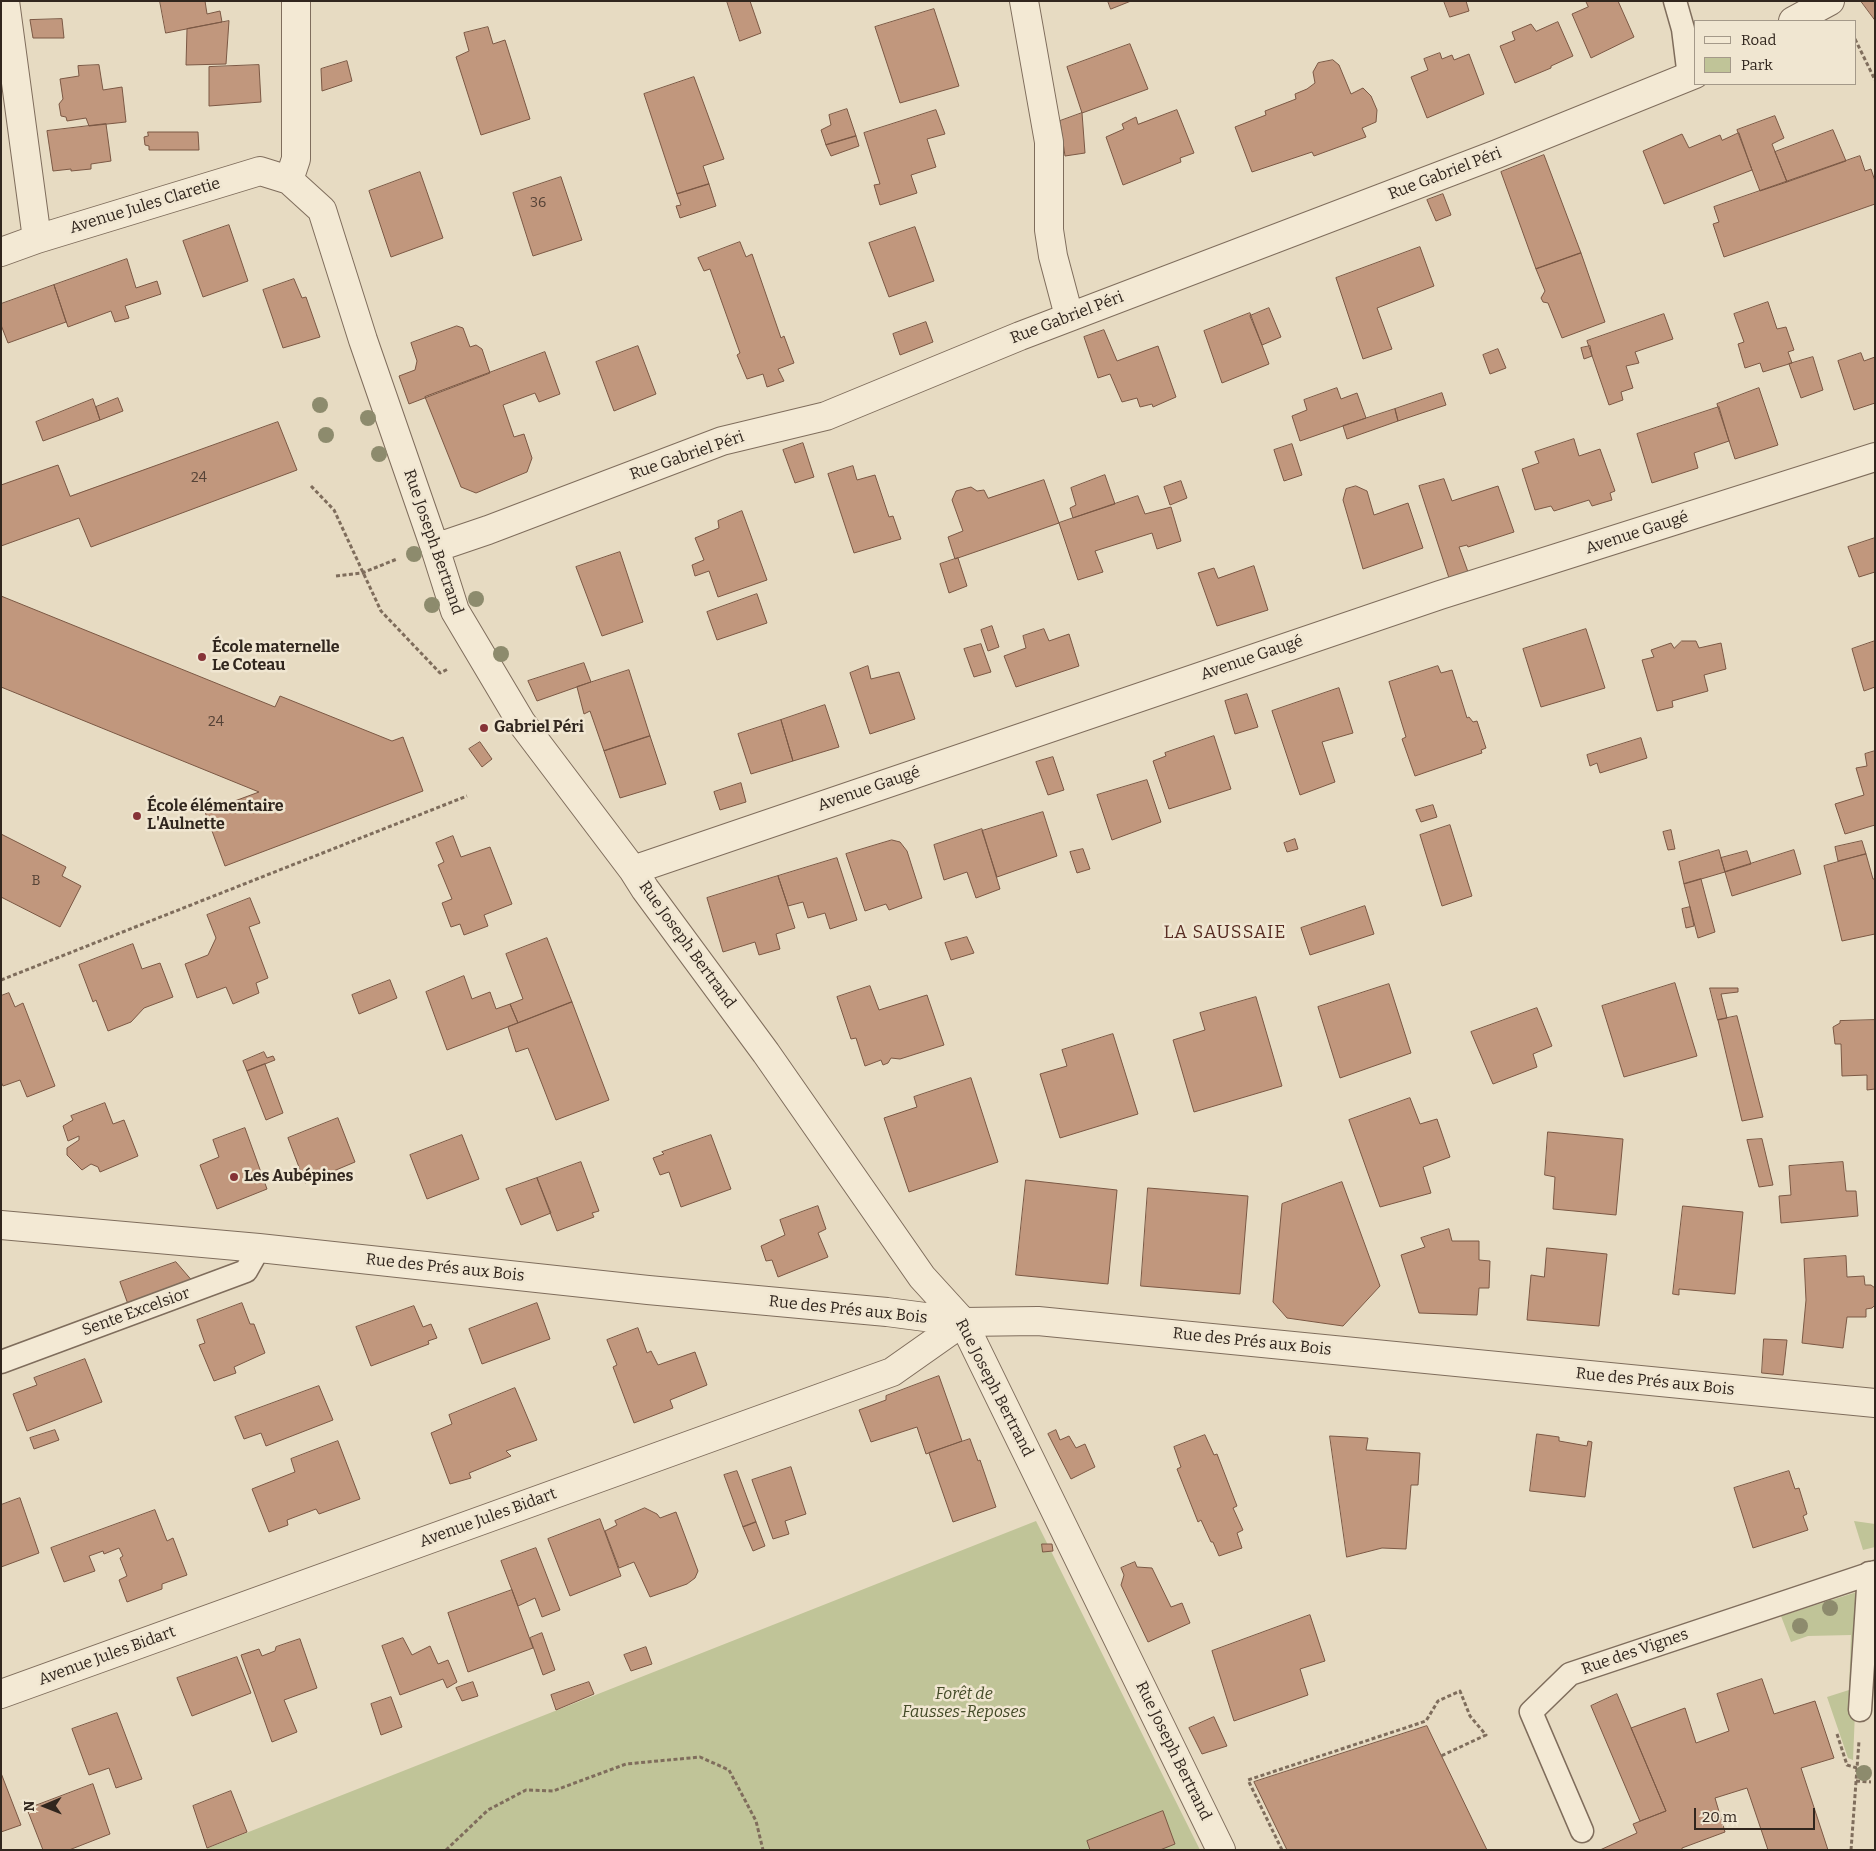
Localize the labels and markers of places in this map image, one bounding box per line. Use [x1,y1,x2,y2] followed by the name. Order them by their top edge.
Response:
[212,638,340,676] place label: École maternelle Le Coteau
[196,651,208,663] marker: École maternelle Le Coteau
[494,718,584,738] place label: Gabriel Péri
[478,722,490,734] marker: Gabriel Péri
[147,797,284,835] place label: École élémentaire L'Aulnette
[131,810,143,822] marker: École élémentaire L'Aulnette
[244,1167,354,1187] place label: Les Aubépines
[228,1171,240,1183] marker: Les Aubépines

